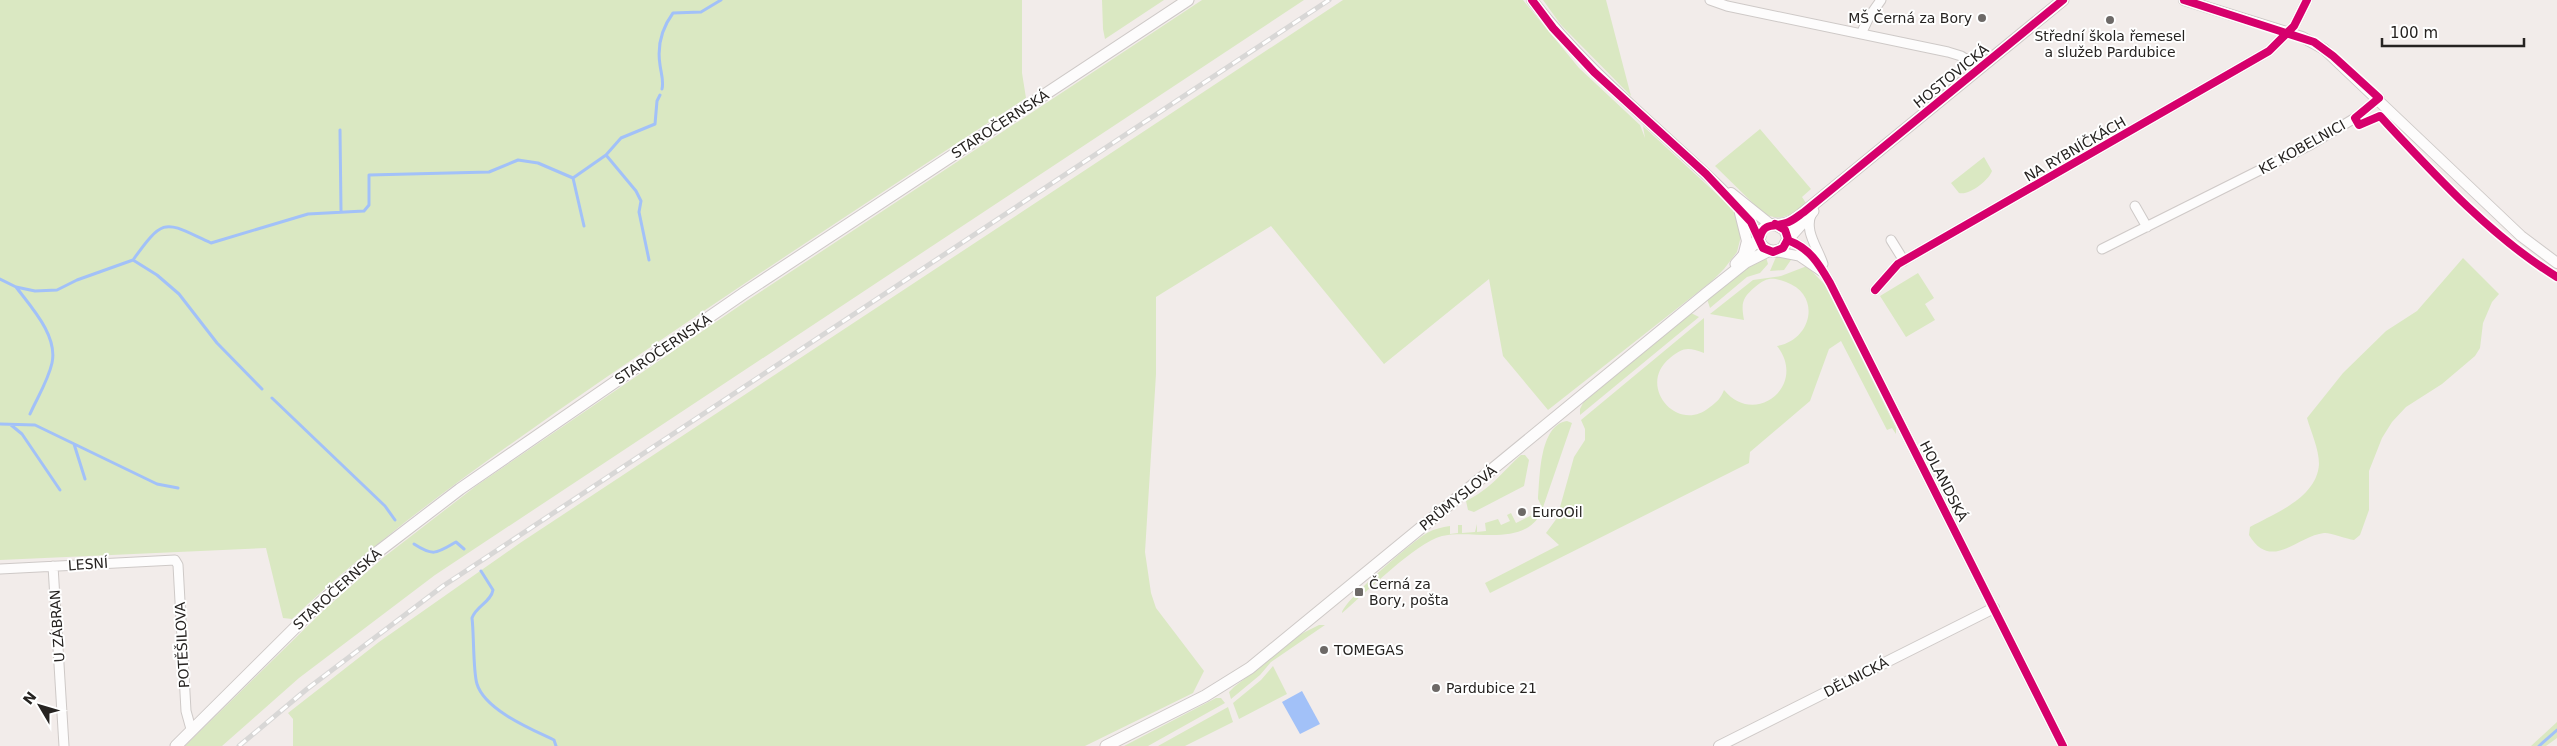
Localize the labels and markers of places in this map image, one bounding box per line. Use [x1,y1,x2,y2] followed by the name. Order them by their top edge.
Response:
[1848,9,1972,26] place label: MŠ Černá za Bory
[1976,12,1988,24] marker: MŠ Černá za Bory
[2104,14,2116,26] marker: Střední škola řemesel a služeb Pardubice
[2034,28,2186,60] place label: Střední škola řemesel a služeb Pardubice
[1532,504,1583,520] place label: EuroOil
[1516,506,1528,518] marker: EuroOil
[1369,575,1449,608] place label: Černá za Bory, pošta
[1353,586,1365,598] marker: Černá za Bory, pošta
[1333,642,1404,658] place label: TOMEGAS
[1318,644,1330,656] marker: TOMEGAS
[1446,680,1537,696] place label: Pardubice 21
[1430,682,1442,694] marker: Pardubice 21

